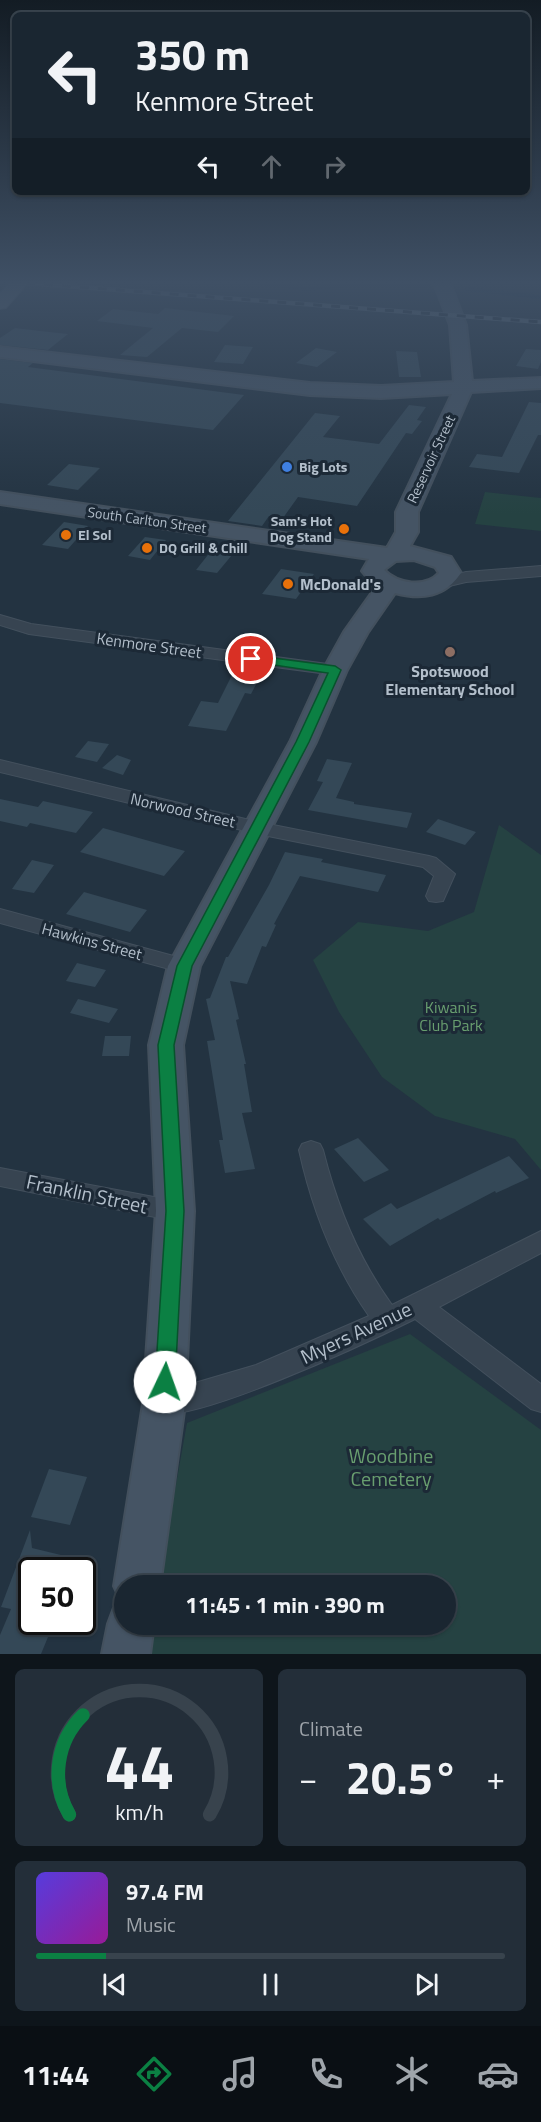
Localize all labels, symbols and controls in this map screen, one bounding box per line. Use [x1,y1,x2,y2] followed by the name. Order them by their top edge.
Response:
[135,22,250,86] text: 350 m
[36,36,114,114] icon: left
[135,80,313,121] text: Kenmore Street
[192,150,225,183] icon: left
[255,150,288,183] icon: ahead
[318,150,351,183] icon: right
[401,411,460,506] street label: Reservoir Street
[299,456,348,477] place label: Big Lots
[280,460,294,474] marker: Big Lots
[86,501,208,538] street label: South Carlton Street
[270,510,332,547] place label: Sam's Hot Dog Stand
[337,522,351,536] marker: Sam's Hot Dog Stand
[78,524,111,545] place label: El Sol
[59,528,73,542] marker: El Sol
[159,537,248,558] place label: DQ Grill & Chill
[140,541,154,555] marker: DQ Grill & Chill
[300,572,381,596] place label: McDonald's
[281,577,295,591] marker: McDonald's
[95,626,203,664] street label: Kenmore Street
[225,633,276,684] pin
[234,642,267,675] icon: arrive
[443,645,457,659] marker: Spotswood Elementary School
[385,659,515,701] place label: Spotswood Elementary School
[128,786,238,834] street label: Norwood Street
[39,916,145,966] street label: Hawkins Street
[419,995,483,1037] park label: Kiwanis Club Park
[24,1166,151,1221] street label: Franklin Street
[295,1293,417,1372] street label: Myers Avenue
[133,1350,197,1414] position arrow
[349,1440,433,1494] park label: Woodbine Cemetery
[18,1557,96,1635] speed limit sign: 50
[185,1588,385,1622] text: 11:45 · 1 min · 390 m
[299,1713,363,1744] text: Climate
[104,1718,174,1813] text: 44
[346,1743,458,1811] text: 20.5°
[299,1753,317,1803] text: −
[487,1753,505,1803] text: +
[115,1796,163,1828] text: km/h
[126,1875,204,1909] text: 97.4 FM
[126,1909,176,1940] text: Music
[98,1968,131,2001] icon: previous
[254,1968,287,2001] icon: pause
[410,1968,443,2001] icon: next
[133,2053,175,2095] icon: directions
[219,2053,261,2095] icon: music
[305,2053,347,2095] icon: phone
[391,2053,433,2095] icon: climate
[477,2053,519,2095] icon: car
[22,2054,89,2095] text: 11:44

